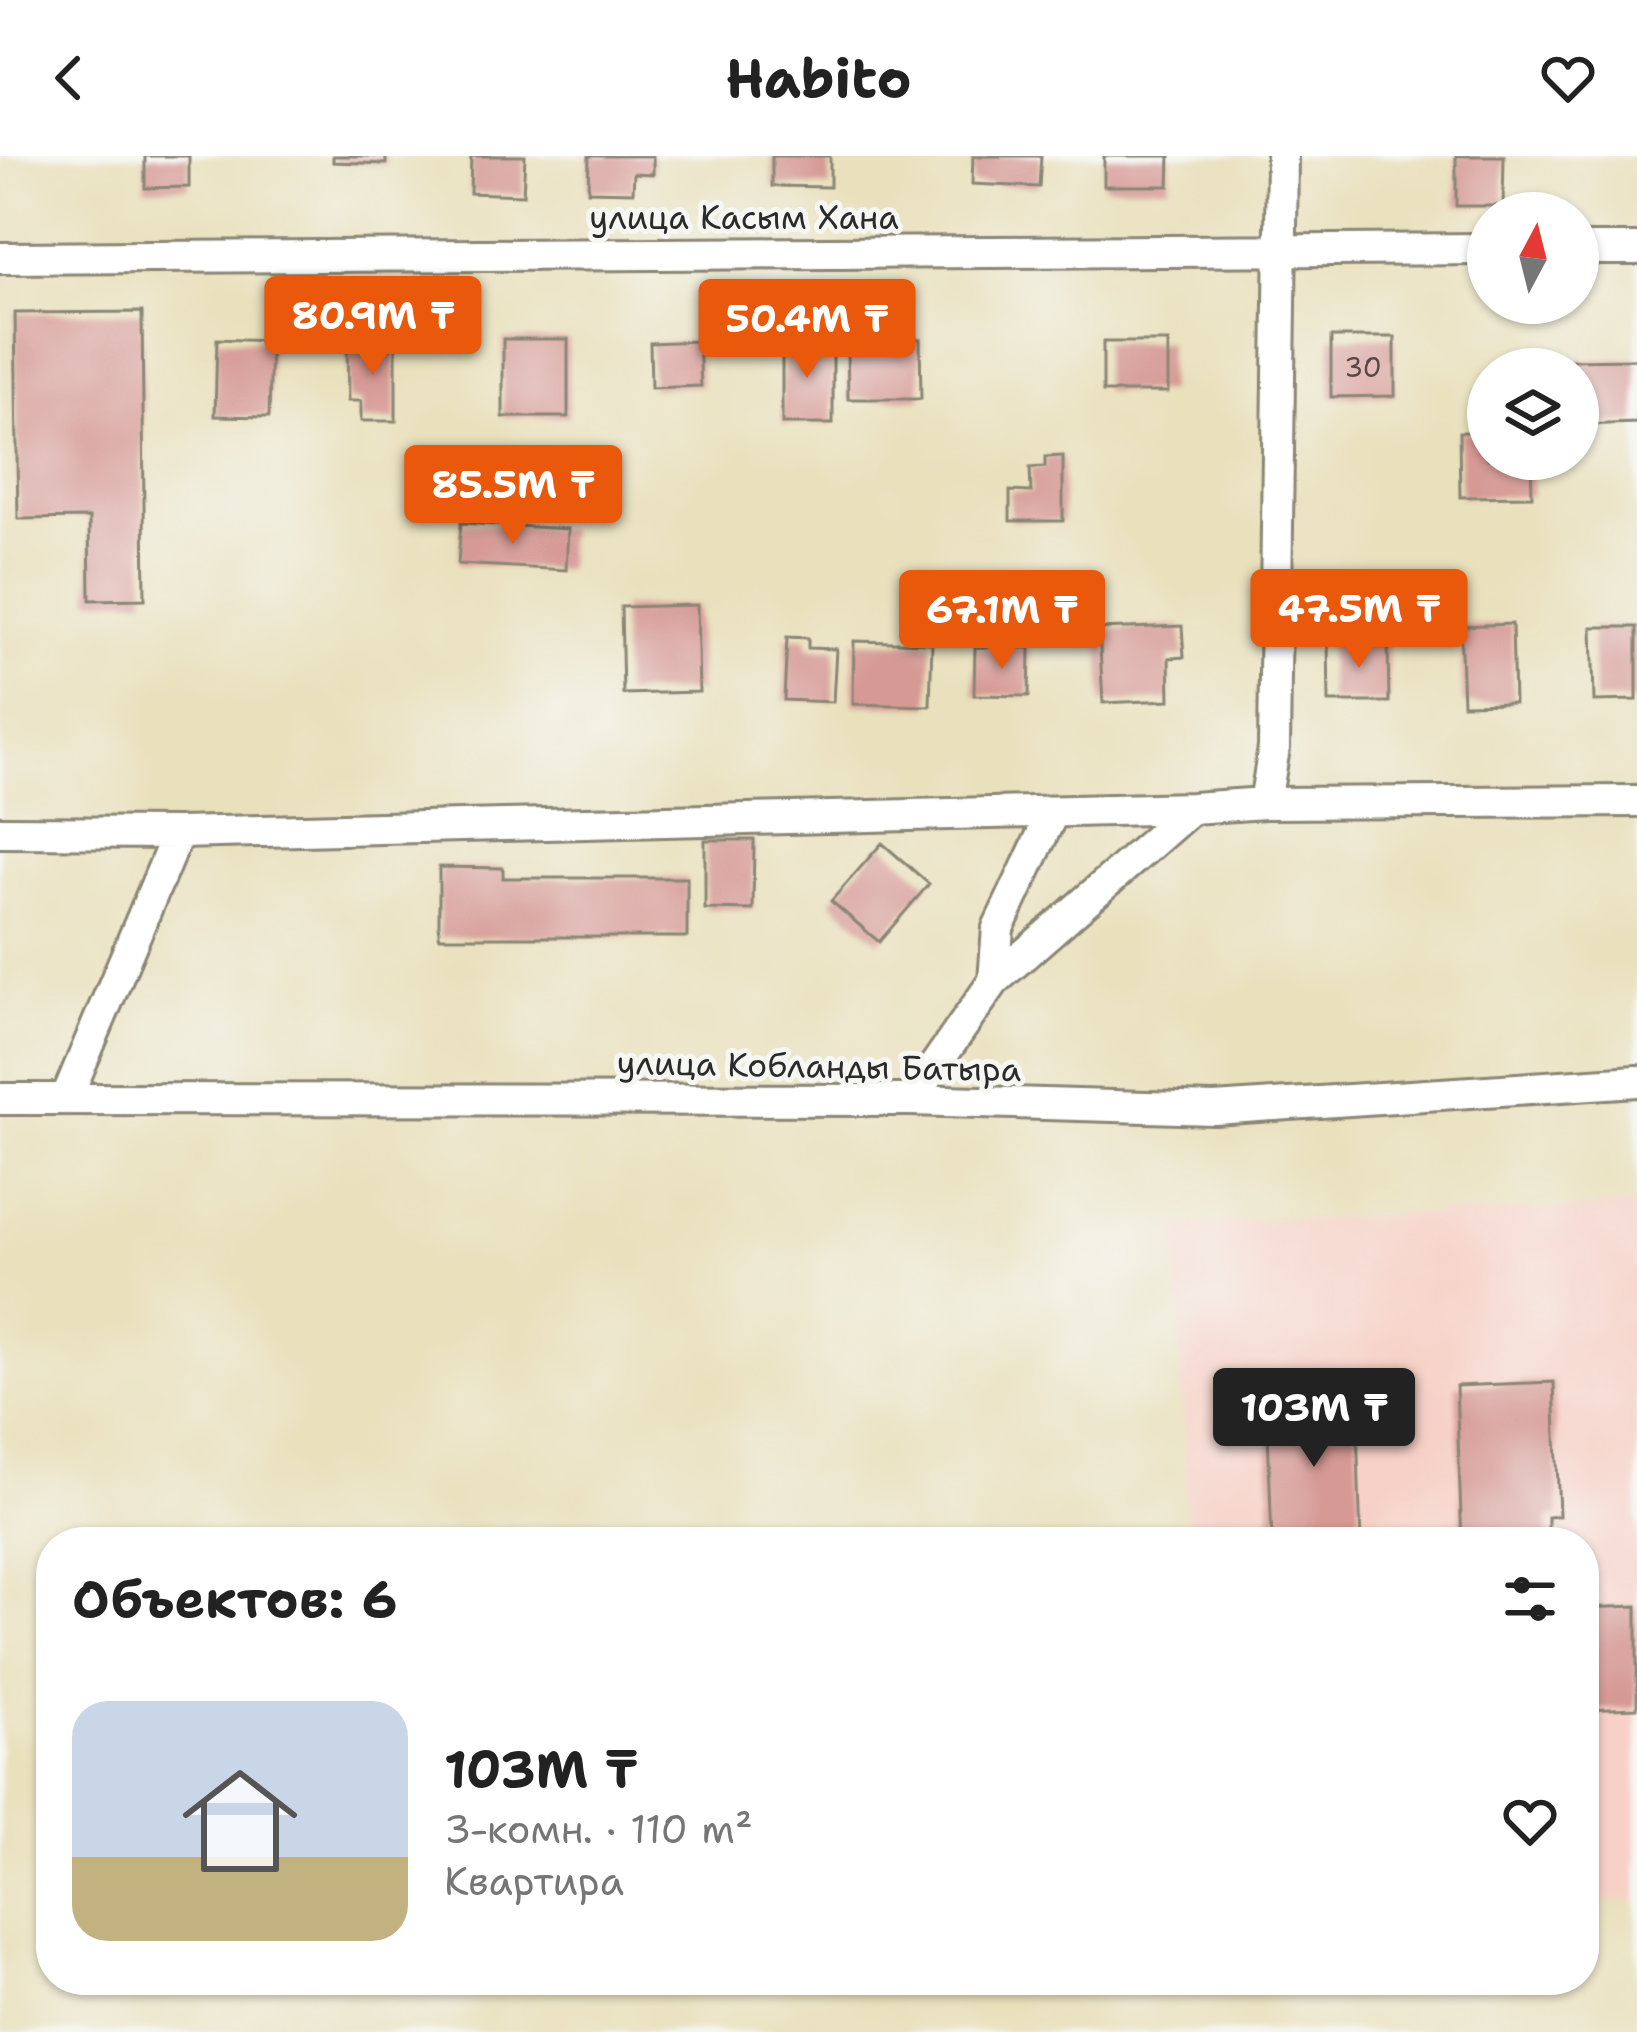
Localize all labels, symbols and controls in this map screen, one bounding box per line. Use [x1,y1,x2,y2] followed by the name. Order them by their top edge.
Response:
[725,42,912,114] text: Habito
[36,45,102,111] icon: back
[1535,45,1601,111] icon: heart
[1467,192,1599,324] north arrow
[1467,192,1599,480] map controls
[589,195,899,240] street label: улица Касым Хана
[262,276,484,378] pin: 80.9M ₸
[696,279,918,381] pin: 50.4M ₸
[291,289,455,341] text: 80.9M ₸
[726,292,888,344] text: 50.4M ₸
[1467,348,1599,480] button: layers
[1344,349,1382,386] house number: 30
[402,445,624,547] pin: 85.5M ₸
[431,458,595,510] text: 85.5M ₸
[1248,569,1470,671] pin: 47.5M ₸
[891,570,1113,672] pin: 67.1M ₸
[1277,582,1441,634] text: 47.5M ₸
[926,583,1078,635] text: 67.1M ₸
[616,1040,1022,1092] street label: улица Кобланды Батыра
[1216,1368,1412,1470] pin: 103M ₸
[1240,1381,1388,1433] text: 103M ₸
[72,1565,398,1633] text: Объектов: 6
[1497,1566,1563,1632] icon: filters
[444,1735,637,1803] text: 103M ₸
[168,1749,312,1893] icon: home
[1497,1788,1563,1854] icon: heart
[444,1803,753,1855] text: 3-комн. · 110 m²
[444,1855,624,1907] text: Квартира

